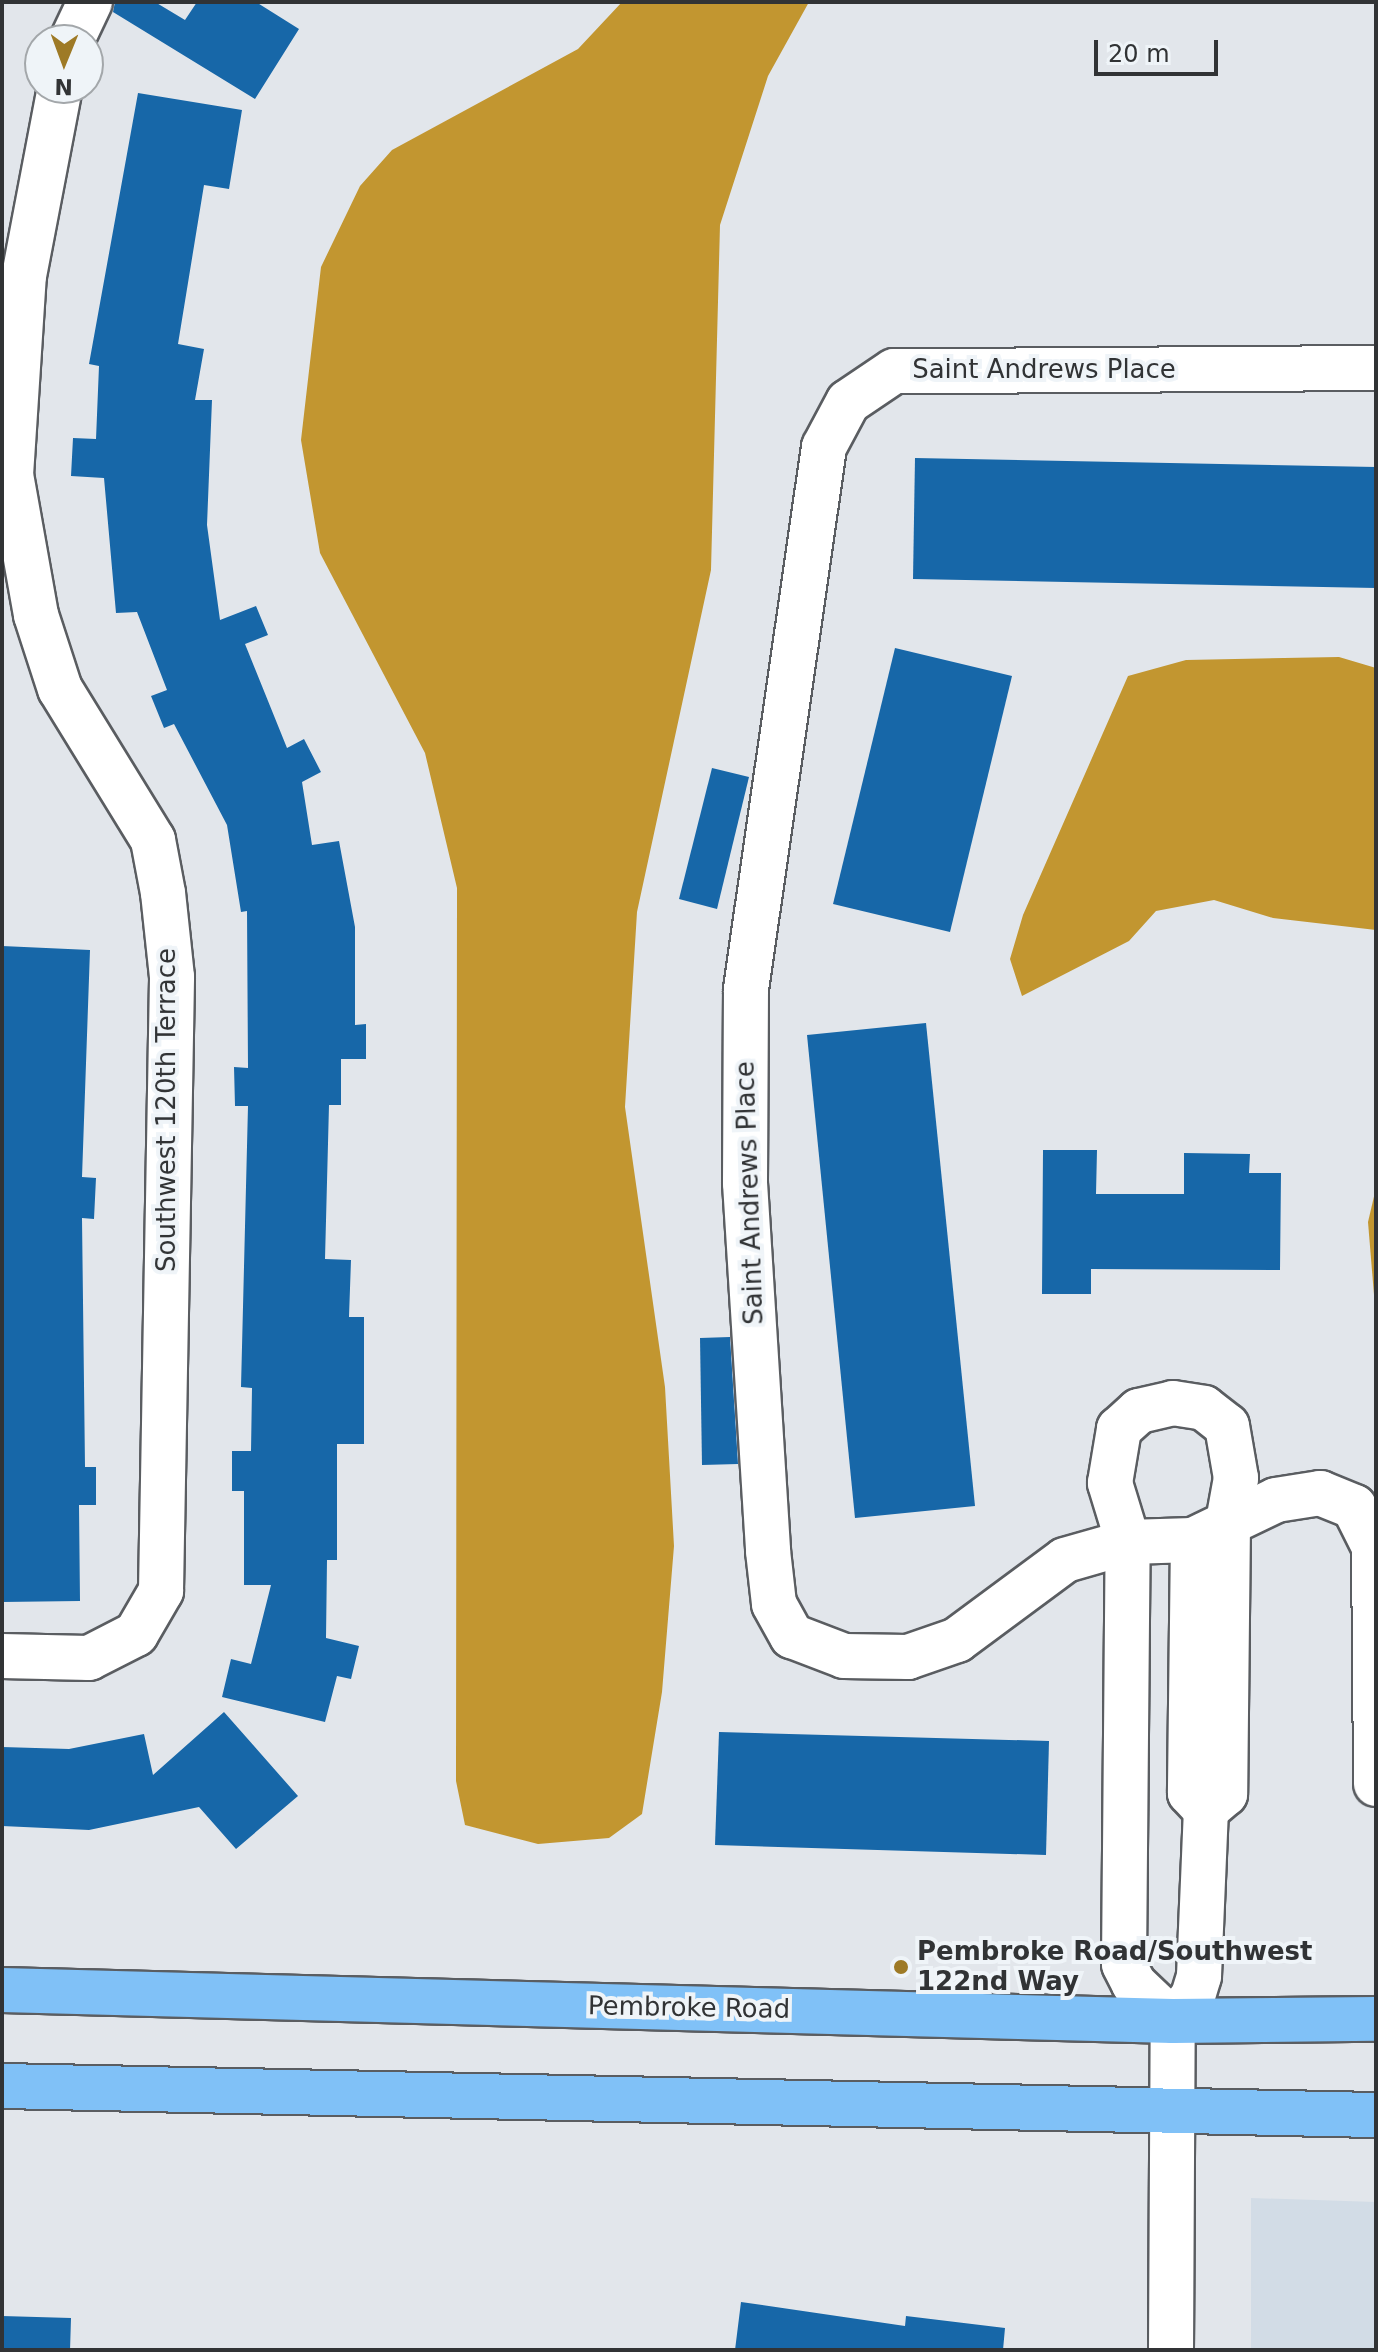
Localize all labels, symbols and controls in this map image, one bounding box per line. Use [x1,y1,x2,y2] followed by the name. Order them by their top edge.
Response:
[24,24,104,104] north arrow
[1098,24,1222,74] scale bar
[1108,40,1170,68] text: 20 m
[54,74,73,99] text: N
[912,354,1176,386] street label: Saint Andrews Place
[151,948,183,1272] street label: Southwest 120th Terrace
[730,1061,770,1325] street label: Saint Andrews Place
[917,1936,1312,1998] place label: Pembroke Road/Southwest 122nd Way
[892,1958,910,1976] marker: Pembroke Road/Southwest 122nd Way
[588,1991,790,2025] street label: Pembroke Road

